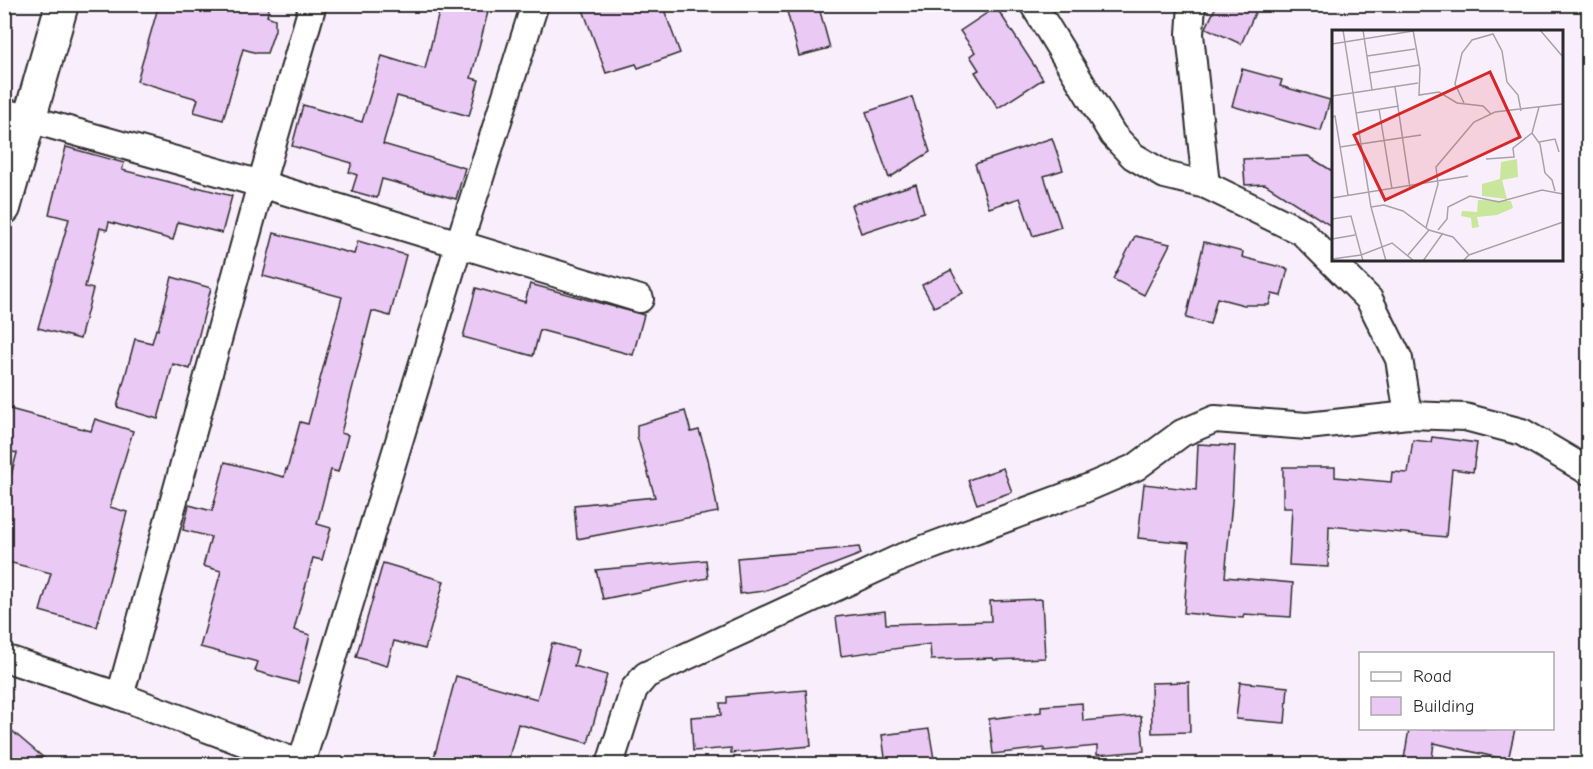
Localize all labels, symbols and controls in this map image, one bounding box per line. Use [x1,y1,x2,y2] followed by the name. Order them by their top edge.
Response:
[1332,30,1563,261] inset map
[1359,652,1554,730] legend
[1413,666,1452,687] text: Road
[1413,696,1475,717] text: Building

